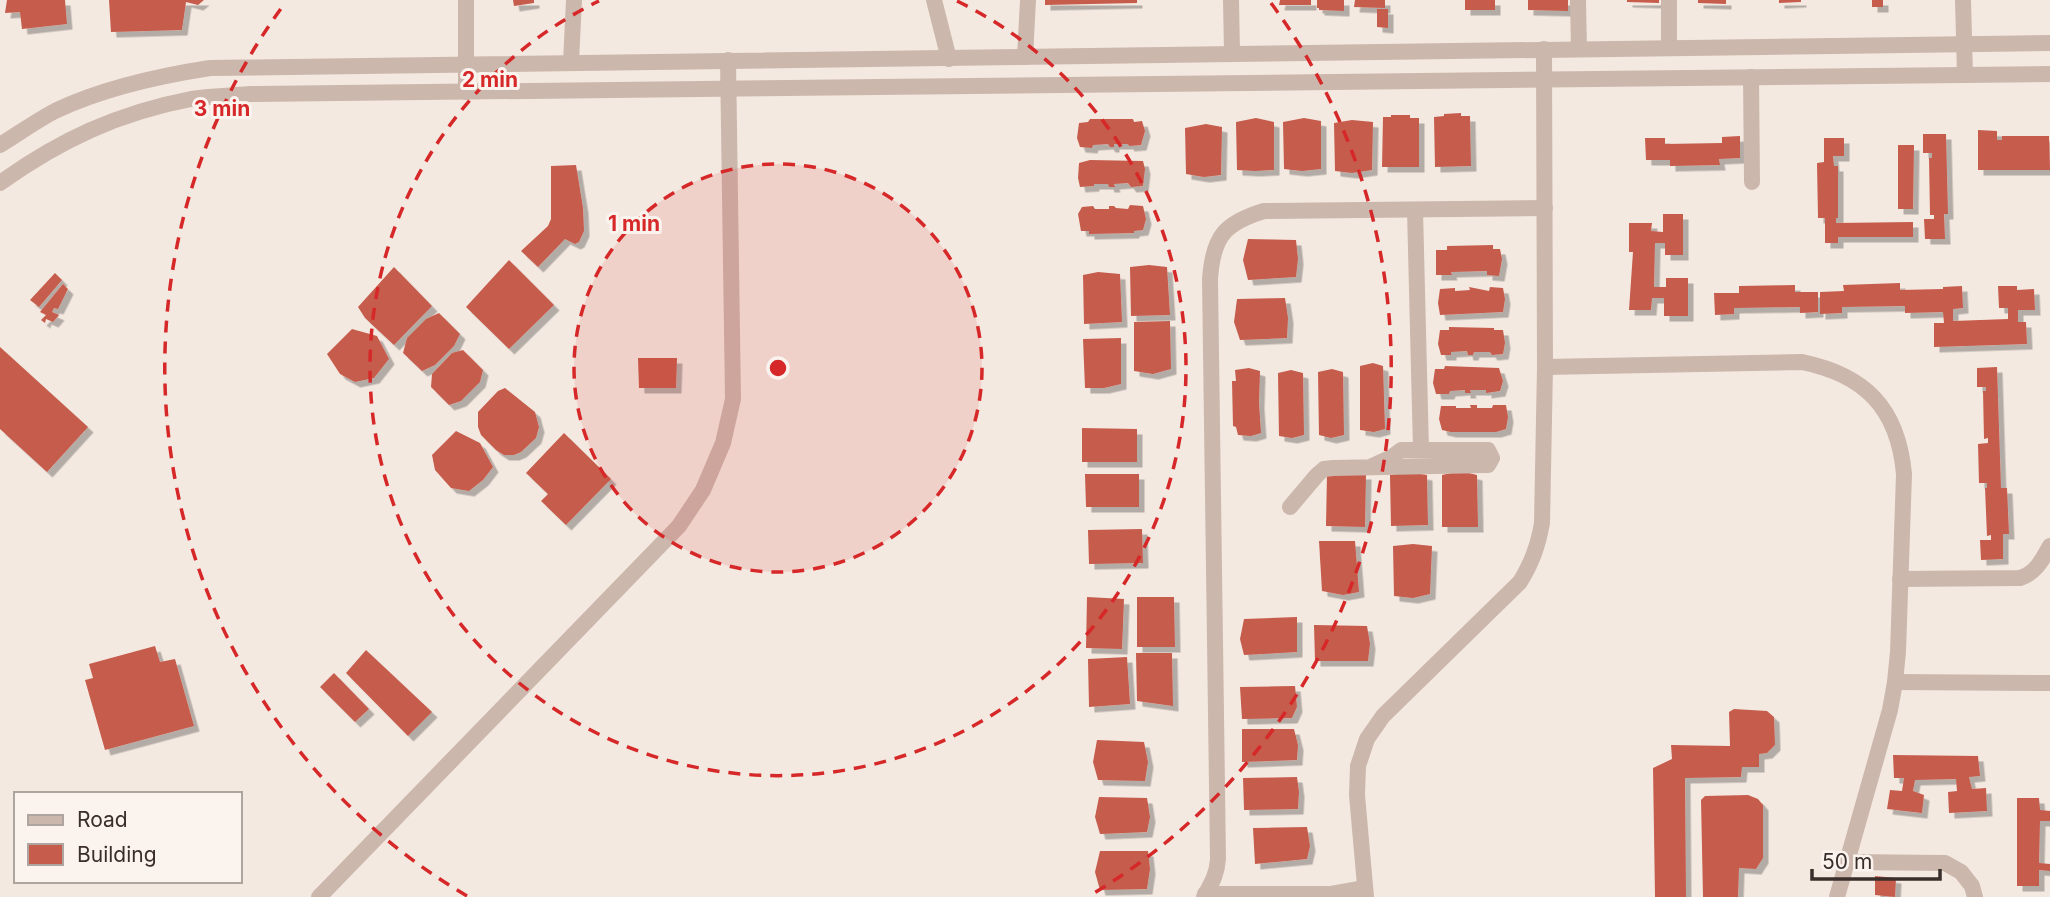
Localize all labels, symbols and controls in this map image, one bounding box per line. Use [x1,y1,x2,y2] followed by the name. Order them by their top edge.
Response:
[462,67,518,92] text: 2 min
[194,96,250,121] text: 3 min
[608,211,660,236] text: 1 min
[766,356,790,380] centre of rings
[14,792,242,883] legend
[77,807,128,832] text: Road
[1812,838,1940,882] scale bar
[77,842,157,867] text: Building
[1822,849,1872,874] text: 50 m

